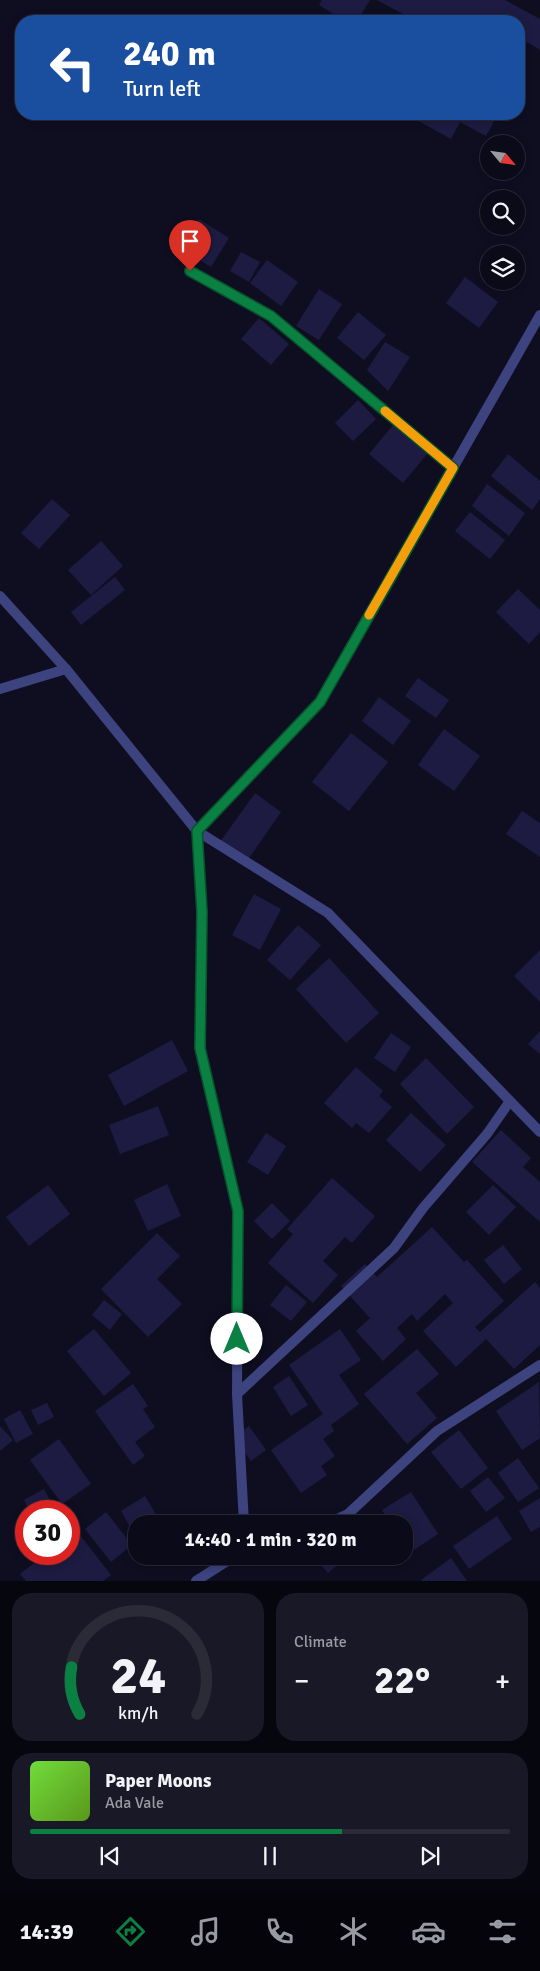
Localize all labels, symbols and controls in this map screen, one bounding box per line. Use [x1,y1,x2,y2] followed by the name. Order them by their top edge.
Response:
[123,32,216,75] text: 240 m
[40,35,105,100] icon: left
[123,75,201,102] text: Turn left
[480,135,525,180] north arrow
[480,135,525,290] map controls
[480,190,525,235] button: search
[169,220,211,271] pin
[176,227,204,255] icon: arrive
[480,245,525,290] button: layers
[210,1312,262,1364] position arrow
[15,1500,80,1565] speed limit sign: 30
[184,1528,357,1552] text: 14:40 · 1 min · 320 m
[294,1632,347,1652] text: Climate
[110,1644,166,1708] text: 24
[374,1657,430,1704] text: 22°
[294,1664,309,1698] text: −
[495,1664,510,1698] text: +
[118,1702,158,1724] text: km/h
[105,1769,211,1793] text: Paper Moons
[105,1793,164,1813] text: Ada Vale
[96,1842,124,1870] icon: previous
[256,1842,284,1870] icon: pause
[416,1842,444,1870] icon: next
[113,1914,148,1949] icon: directions
[188,1914,223,1949] icon: music
[262,1914,297,1949] icon: phone
[336,1914,371,1949] icon: climate
[411,1914,446,1949] icon: car
[485,1914,520,1949] icon: filters
[20,1918,74,1945] text: 14:39

